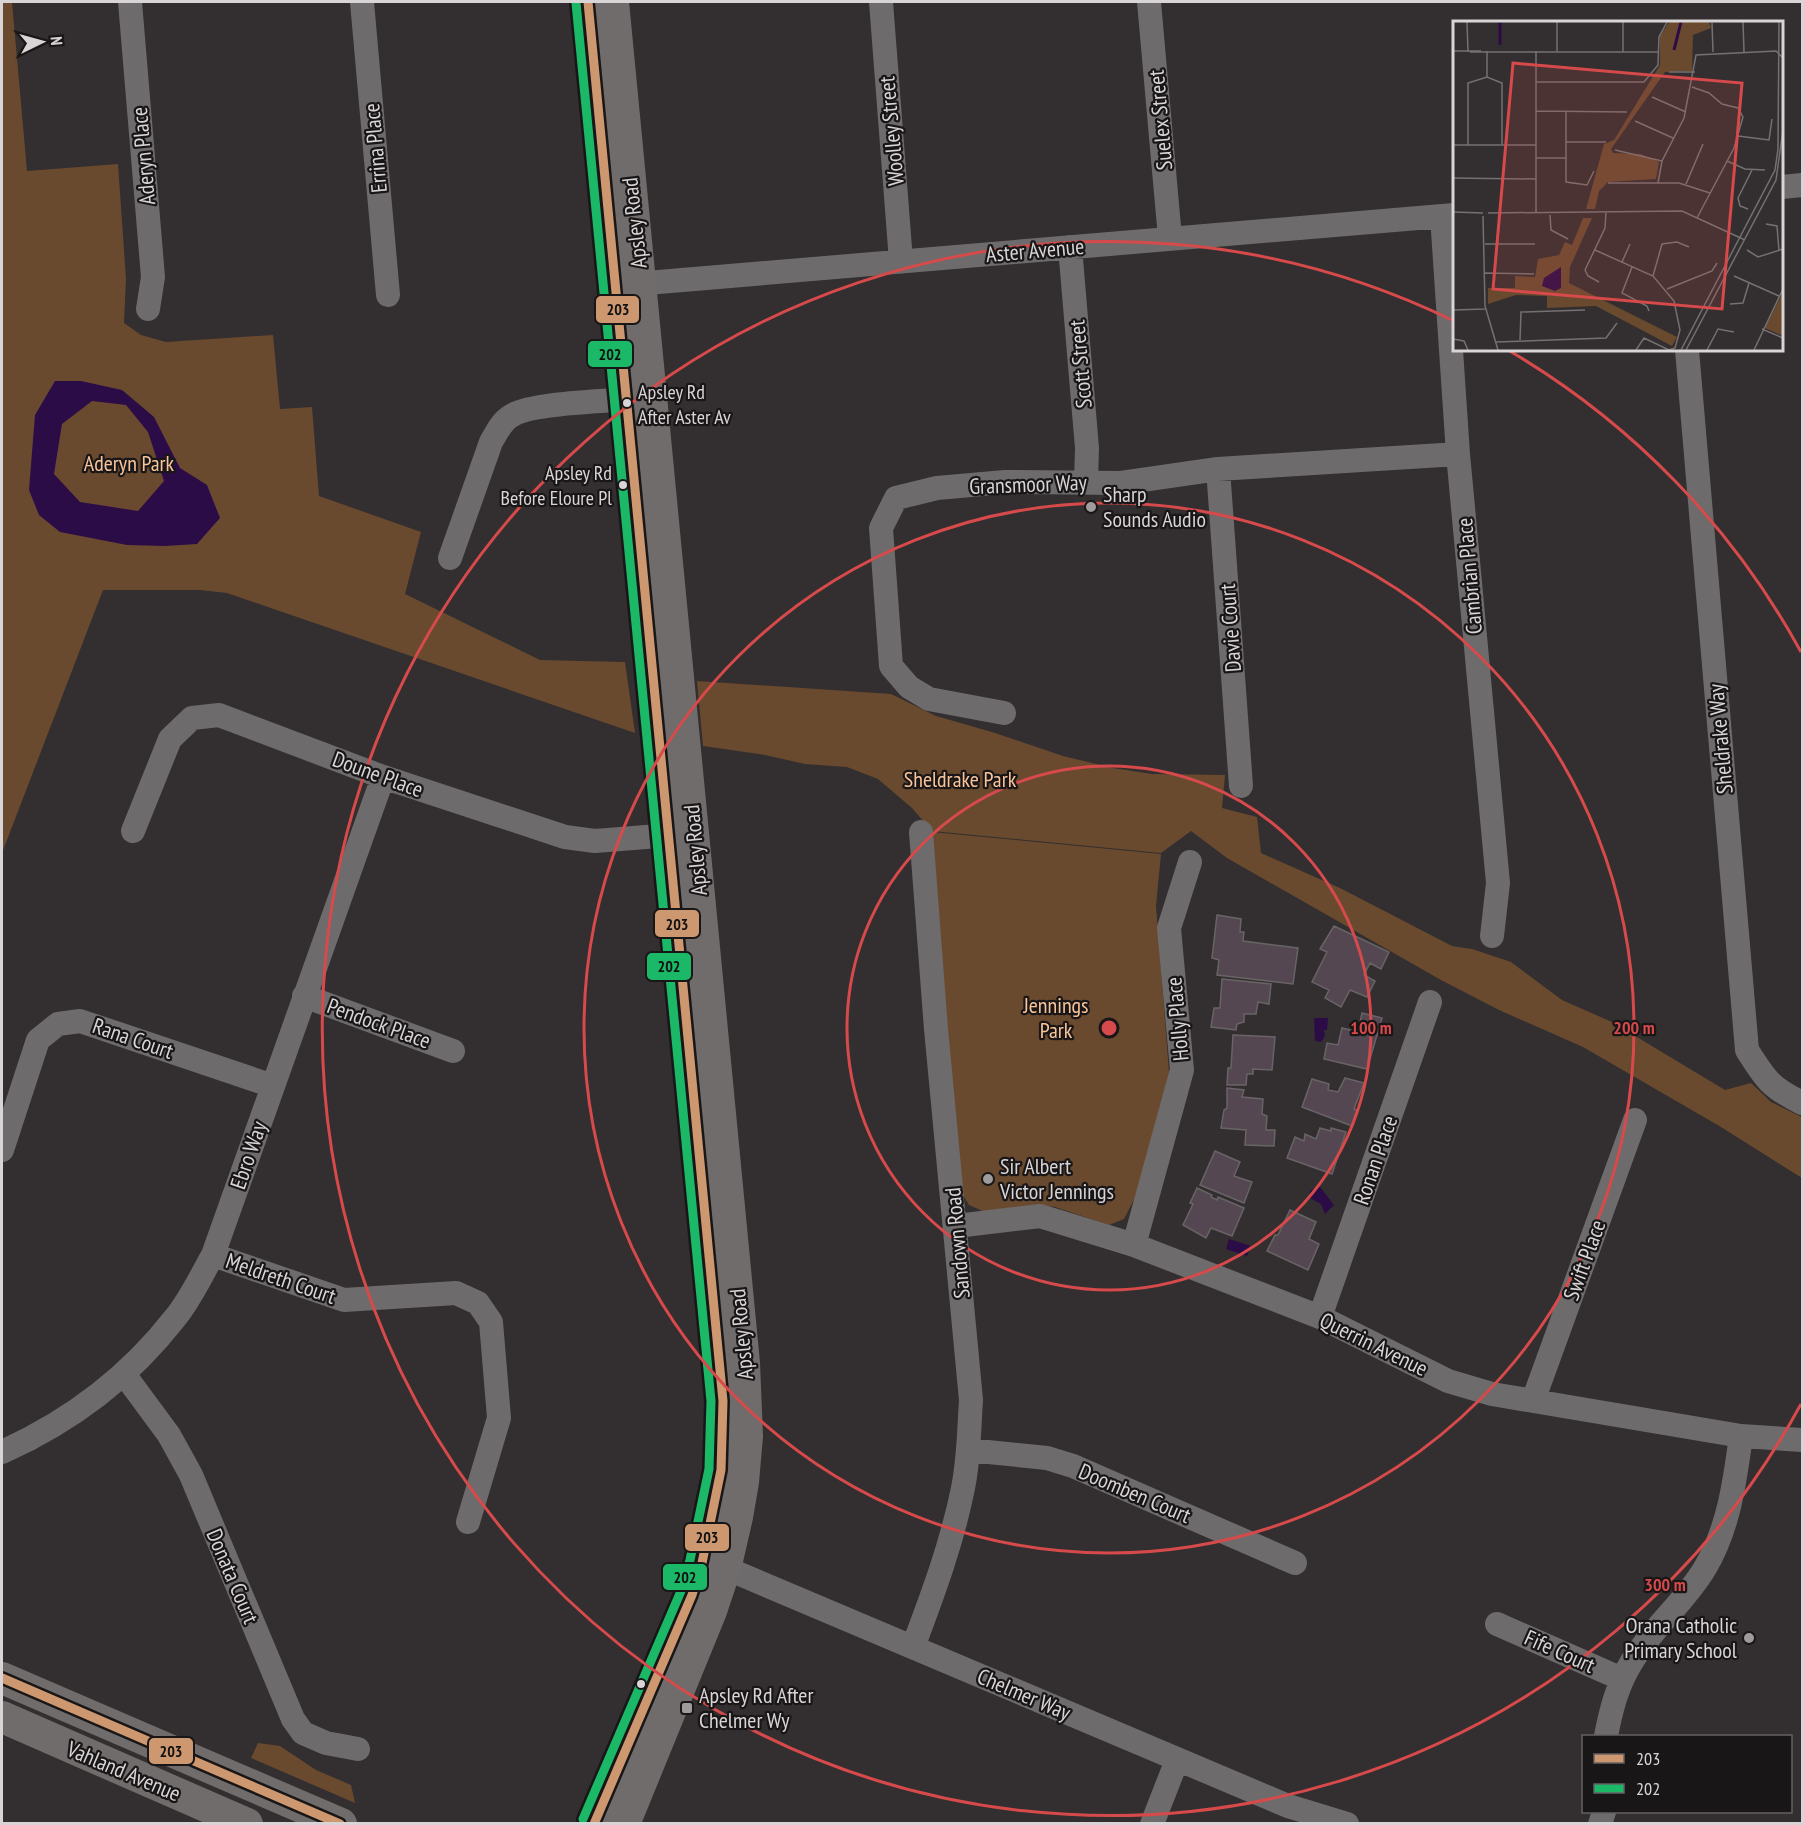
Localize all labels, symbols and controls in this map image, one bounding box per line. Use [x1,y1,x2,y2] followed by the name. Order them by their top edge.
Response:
[12,12,72,72] north arrow
[1453,21,1783,351] inset map
[47,36,67,46] text: N
[1142,69,1178,171] street label: Suelex Street
[872,75,910,187] street label: Woolley Street
[357,102,393,194] street label: Errina Place
[125,106,161,206] street label: Aderyn Place
[615,176,653,270] street label: Apsley Road
[985,232,1085,268] street label: Aster Avenue
[595,295,640,324] line badge: 203
[607,299,629,319] text: 203
[1062,319,1098,409] street label: Scott Street
[587,340,633,368] line badge: 202
[599,344,621,364] text: 202
[638,379,731,430] place label: Apsley Rd After Aster Av
[621,397,633,409] marker: Apsley Rd After Aster Av
[84,449,175,477] park label: Aderyn Park
[501,460,612,511] place label: Apsley Rd Before Eloure Pl
[969,468,1088,500] street label: Gransmoor Way
[617,479,629,491] marker: Apsley Rd Before Eloure Pl
[1103,480,1206,533] place label: Sharp Sounds Audio
[1084,500,1098,514] marker: Sharp Sounds Audio
[1450,517,1488,635] street label: Cambrian Place
[1213,583,1247,673] street label: Davie Court
[1701,682,1739,795] street label: Sheldrake Way
[329,745,427,803] street label: Doune Place
[904,765,1017,793] park label: Sheldrake Park
[677,803,713,897] street label: Apsley Road
[654,909,700,938] line badge: 203
[666,914,688,934] text: 203
[646,952,692,981] line badge: 202
[658,956,680,976] text: 202
[1159,976,1195,1062] street label: Holly Place
[323,991,435,1055] street label: Pendock Place
[1022,991,1089,1044] park label: Jennings Park
[89,1011,177,1065] street label: Rana Court
[1350,1016,1392,1039] text: 100 m
[1613,1016,1655,1039] text: 200 m
[1099,1018,1119,1038] centre of rings
[1347,1112,1403,1208] street label: Ronan Place
[223,1117,273,1193] street label: Ebro Way
[999,1152,1114,1205] place label: Sir Albert Victor Jennings
[981,1172,995,1186] marker: Sir Albert Victor Jennings
[938,1186,976,1300] street label: Sandown Road
[1557,1216,1611,1304] street label: Swift Place
[222,1246,340,1310] street label: Meldreth Court
[723,1287,759,1381] street label: Apsley Road
[1315,1306,1433,1382] street label: Querrin Avenue
[1075,1457,1195,1529] street label: Doomben Court
[684,1523,730,1552] line badge: 203
[201,1524,265,1628] street label: Donata Court
[696,1527,718,1547] text: 203
[662,1563,708,1591] line badge: 202
[674,1567,696,1587] text: 202
[1644,1573,1686,1596] text: 300 m
[1624,1611,1738,1664] place label: Orana Catholic Primary School
[1520,1623,1600,1679] street label: Fife Court
[1742,1631,1756,1645] marker: Orana Catholic Primary School
[973,1662,1076,1726] street label: Chelmer Way
[635,1678,647,1690] unlabelled marker
[699,1681,814,1734] place label: Apsley Rd After Chelmer Wy
[680,1701,694,1715] marker: Apsley Rd After Chelmer Wy
[62,1734,185,1807] street label: Vahland Avenue
[1582,1735,1792,1813] legend
[148,1737,194,1765] line badge: 203
[160,1741,182,1761] text: 203
[1636,1747,1660,1770] text: 203
[1636,1777,1660,1800] text: 202

